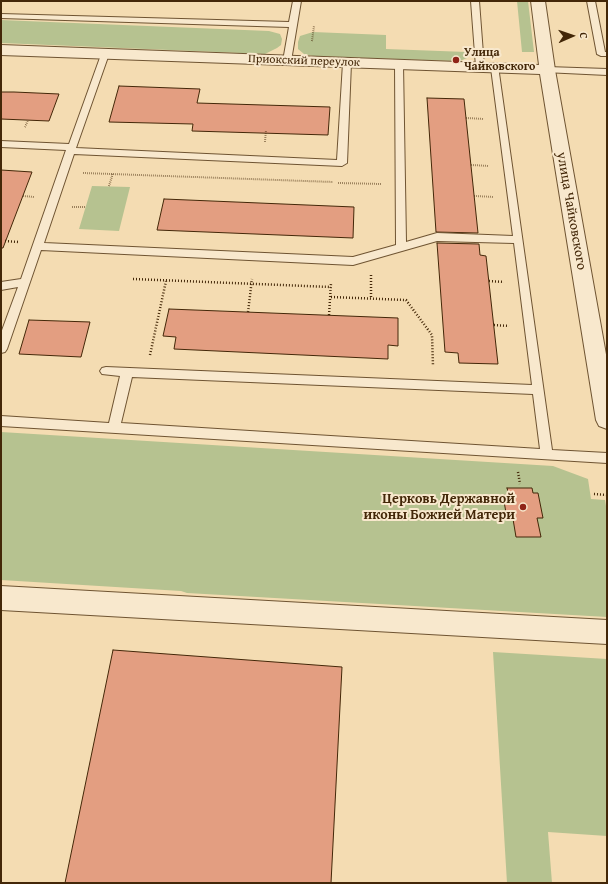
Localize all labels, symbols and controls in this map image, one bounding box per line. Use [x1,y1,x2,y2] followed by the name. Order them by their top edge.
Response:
[552,16,592,56] north arrow
[576,32,592,39] text: С
[464,46,535,74] place label: Улица Чайковского
[248,52,360,70] street label: Приокский переулок
[451,55,461,65] marker: Улица Чайковского
[552,151,590,271] street label: улица Чайковского
[363,491,515,524] place label: Церковь Державной иконы Божией Матери
[518,502,528,512] marker: Церковь Державной иконы Божией Матери

